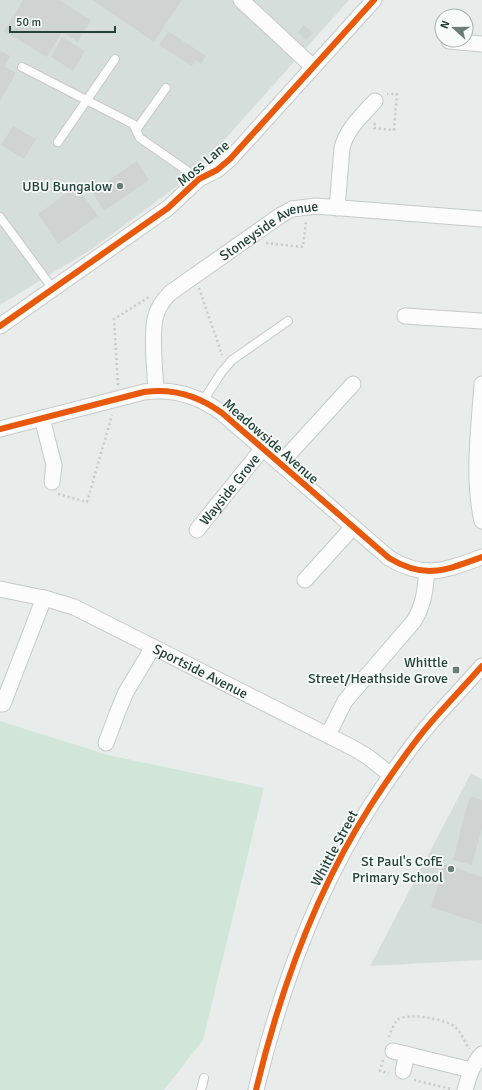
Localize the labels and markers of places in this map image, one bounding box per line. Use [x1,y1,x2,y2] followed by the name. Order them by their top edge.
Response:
[22,178,112,195] place label: UBU Bungalow
[115,181,125,191] marker: UBU Bungalow
[308,654,448,687] place label: Whittle Street/Heathside Grove
[451,665,461,675] marker: Whittle Street/Heathside Grove
[352,853,443,886] place label: St Paul's CofE Primary School
[446,864,456,874] marker: St Paul's CofE Primary School

